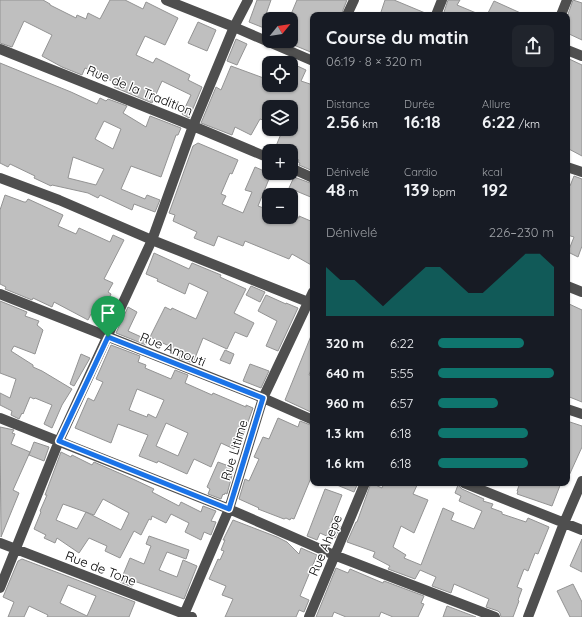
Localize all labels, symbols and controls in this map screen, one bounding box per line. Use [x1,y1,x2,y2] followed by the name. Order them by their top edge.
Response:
[262,12,298,48] north arrow
[262,12,298,224] map controls
[512,25,554,67] button: share
[326,26,469,49] text: Course du matin
[326,53,422,69] text: 06:19 · 8 × 320 m
[262,56,298,92] button: locate
[85,61,195,119] street label: Rue de la Tradition
[326,97,370,111] text: Distance
[404,97,435,111] text: Durée
[482,97,511,111] text: Allure
[262,100,298,136] button: layers
[326,111,359,132] text: 2.56
[404,111,441,132] text: 16:18
[482,111,515,132] text: 6:22
[359,117,378,131] text: km
[515,117,540,131] text: /km
[262,144,298,180] button: +
[326,165,370,179] text: Dénivelé
[404,165,438,179] text: Cardio
[482,165,503,179] text: kcal
[326,179,345,200] text: 48
[404,179,429,200] text: 139
[482,179,508,200] text: 192
[345,185,358,199] text: m
[429,185,456,199] text: bpm
[262,188,298,224] button: −
[326,224,377,240] text: Dénivelé
[489,224,554,240] text: 226–230 m
[91,296,125,337] pin
[97,302,119,324] icon: arrive
[138,329,208,369] street label: Rue Amouti
[326,335,364,351] text: 320 m
[390,335,414,351] text: 6:22
[326,365,364,381] text: 640 m
[390,365,414,381] text: 5:55
[326,395,364,411] text: 960 m
[390,395,413,411] text: 6:57
[217,418,251,482] street label: Rue Litime
[326,425,364,441] text: 1.3 km
[390,425,411,441] text: 6:18
[326,455,365,471] text: 1.6 km
[390,455,411,471] text: 6:18
[305,512,345,578] street label: Rue Ahepe
[63,547,139,589] street label: Rue de Tone

